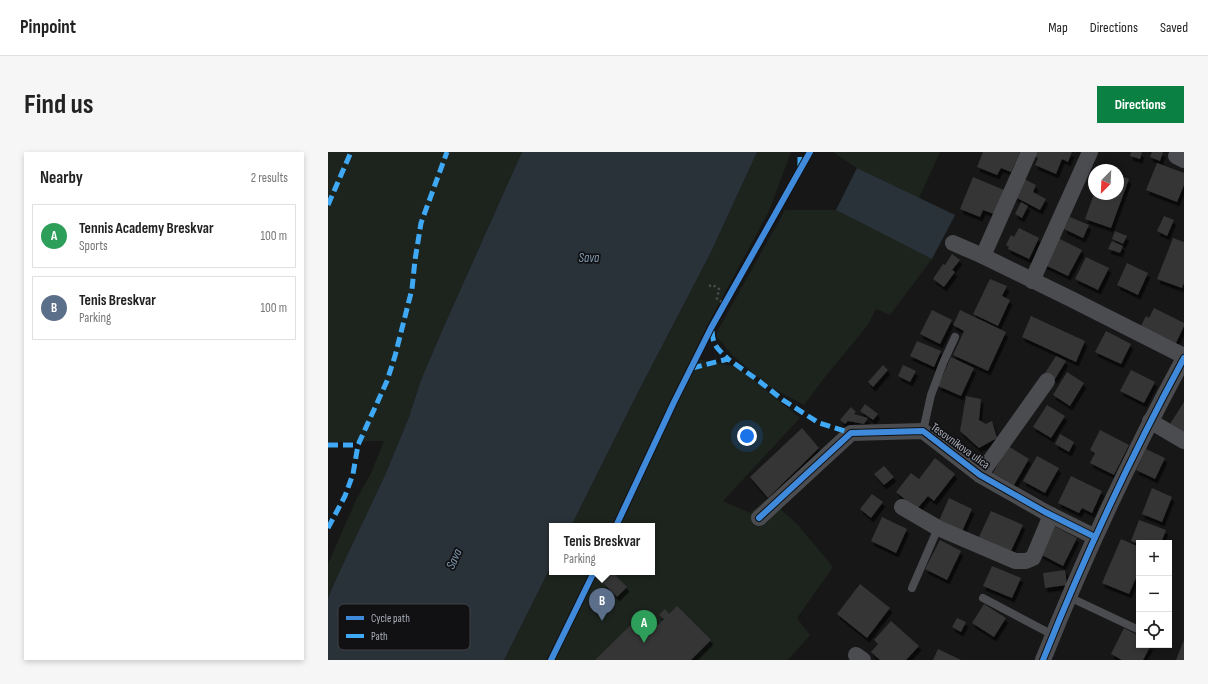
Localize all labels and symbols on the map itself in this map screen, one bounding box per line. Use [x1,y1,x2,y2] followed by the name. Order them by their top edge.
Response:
[1088,164,1124,200] north arrow
[579,250,600,266] water label: Sava
[928,420,993,473] street label: Tesovnikova ulica
[737,426,757,446] your location
[442,546,466,572] water label: Sava
[589,588,615,621] pin: B
[338,604,470,650] legend
[631,610,657,643] pin: A
[371,612,410,625] text: Cycle path
[371,630,388,643] text: Path

